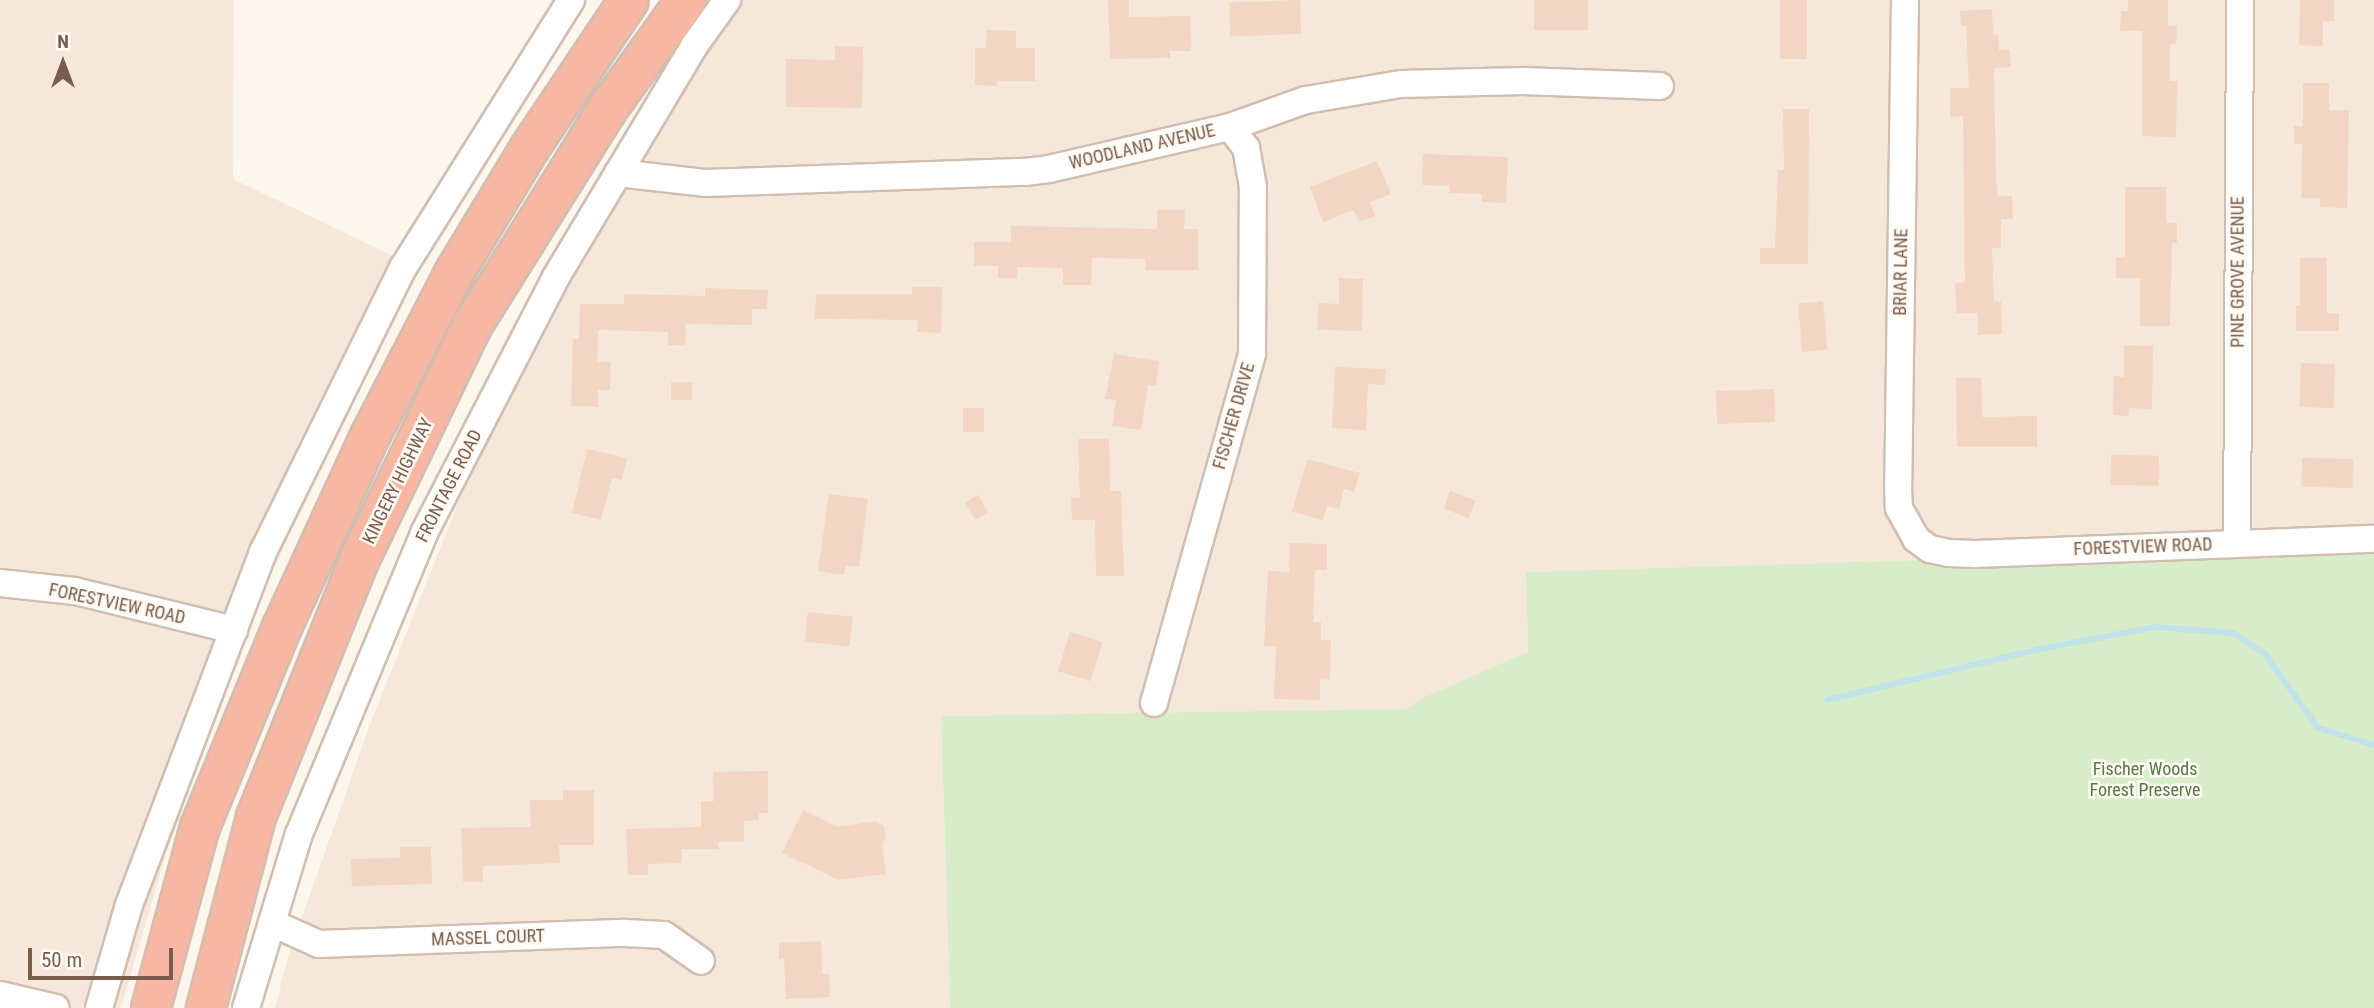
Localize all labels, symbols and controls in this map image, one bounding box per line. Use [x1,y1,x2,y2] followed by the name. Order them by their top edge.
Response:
[28,28,98,98] north arrow
[57,30,69,53] text: N
[1067,120,1217,174] street label: WOODLAND AVENUE
[2227,196,2249,348] street label: PINE GROVE AVENUE
[1889,228,1913,316] street label: BRIAR LANE
[1208,360,1260,472] street label: FISCHER DRIVE
[358,414,438,548] street label: KINGERY HIGHWAY
[411,426,487,546] street label: FRONTAGE ROAD
[2073,534,2213,560] street label: FORESTVIEW ROAD
[47,579,187,629] street label: FORESTVIEW ROAD
[2090,759,2200,802] park label: Fischer Woods Forest Preserve
[431,925,545,951] street label: MASSEL COURT
[32,934,177,978] scale bar
[41,948,82,972] text: 50 m

